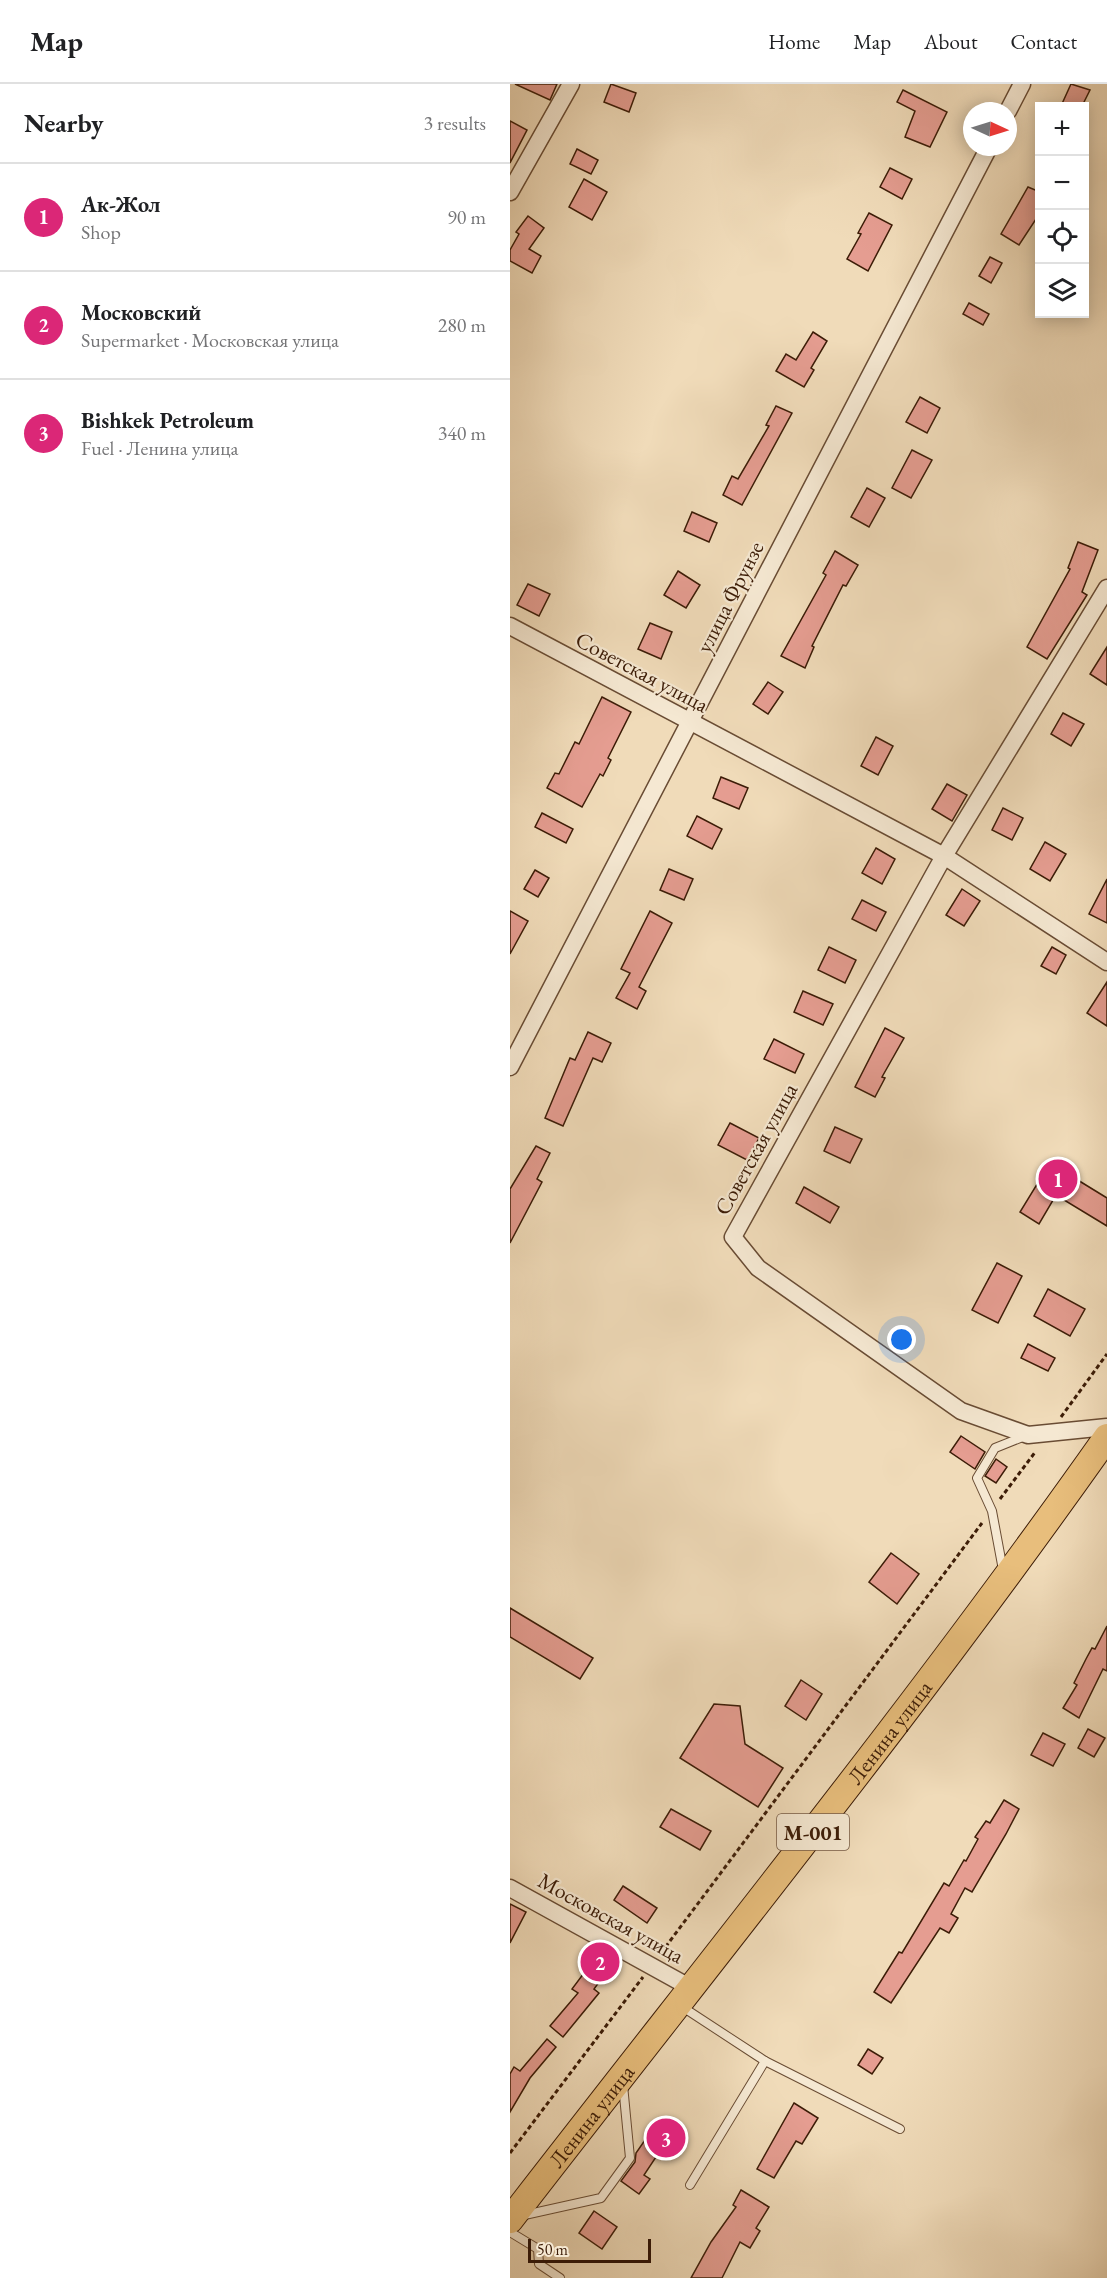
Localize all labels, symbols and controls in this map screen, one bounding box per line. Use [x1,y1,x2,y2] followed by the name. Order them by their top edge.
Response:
[30,23,83,59] text: Map
[768,28,820,55] text: Home
[853,28,891,55] text: Map
[924,28,977,55] text: About
[1010,28,1077,55] text: Contact
[963,102,1017,156] north arrow
[1035,102,1089,318] map controls
[1035,102,1089,156] button: +
[24,106,104,140] text: Nearby
[423,110,486,136] text: 3 results
[1035,156,1089,210] button: −
[81,190,161,219] text: Ак-Жол
[38,204,49,230] text: 1
[447,204,486,230] text: 90 m
[1035,210,1089,264] button: locate
[81,219,121,245] text: Shop
[1035,264,1089,318] button: layers
[81,298,201,327] text: Московский
[38,312,49,338] text: 2
[438,312,486,338] text: 280 m
[81,327,339,353] text: Supermarket · Московская улица
[81,406,254,435] text: Bishkek Petroleum
[38,420,49,446] text: 3
[438,420,486,446] text: 340 m
[81,435,238,461] text: Fuel · Ленина улица
[689,536,771,658] street label: улица Фрунзе
[570,625,714,719] street label: Советская улица
[708,1078,804,1220] street label: Советская улица
[1038,1156,1078,1202] pin: 1
[887,1325,916,1354] your location
[840,1674,938,1790] street label: Ленина улица
[777,1814,849,1850] road number: М-001
[533,1866,689,1970] street label: Московская улица
[580,1940,620,1984] pin: 2
[542,2058,641,2173] street label: Ленина улица
[646,2116,686,2160] pin: 3
[528,2236,651,2264] scale bar
[537,2239,568,2260] text: 50 m

